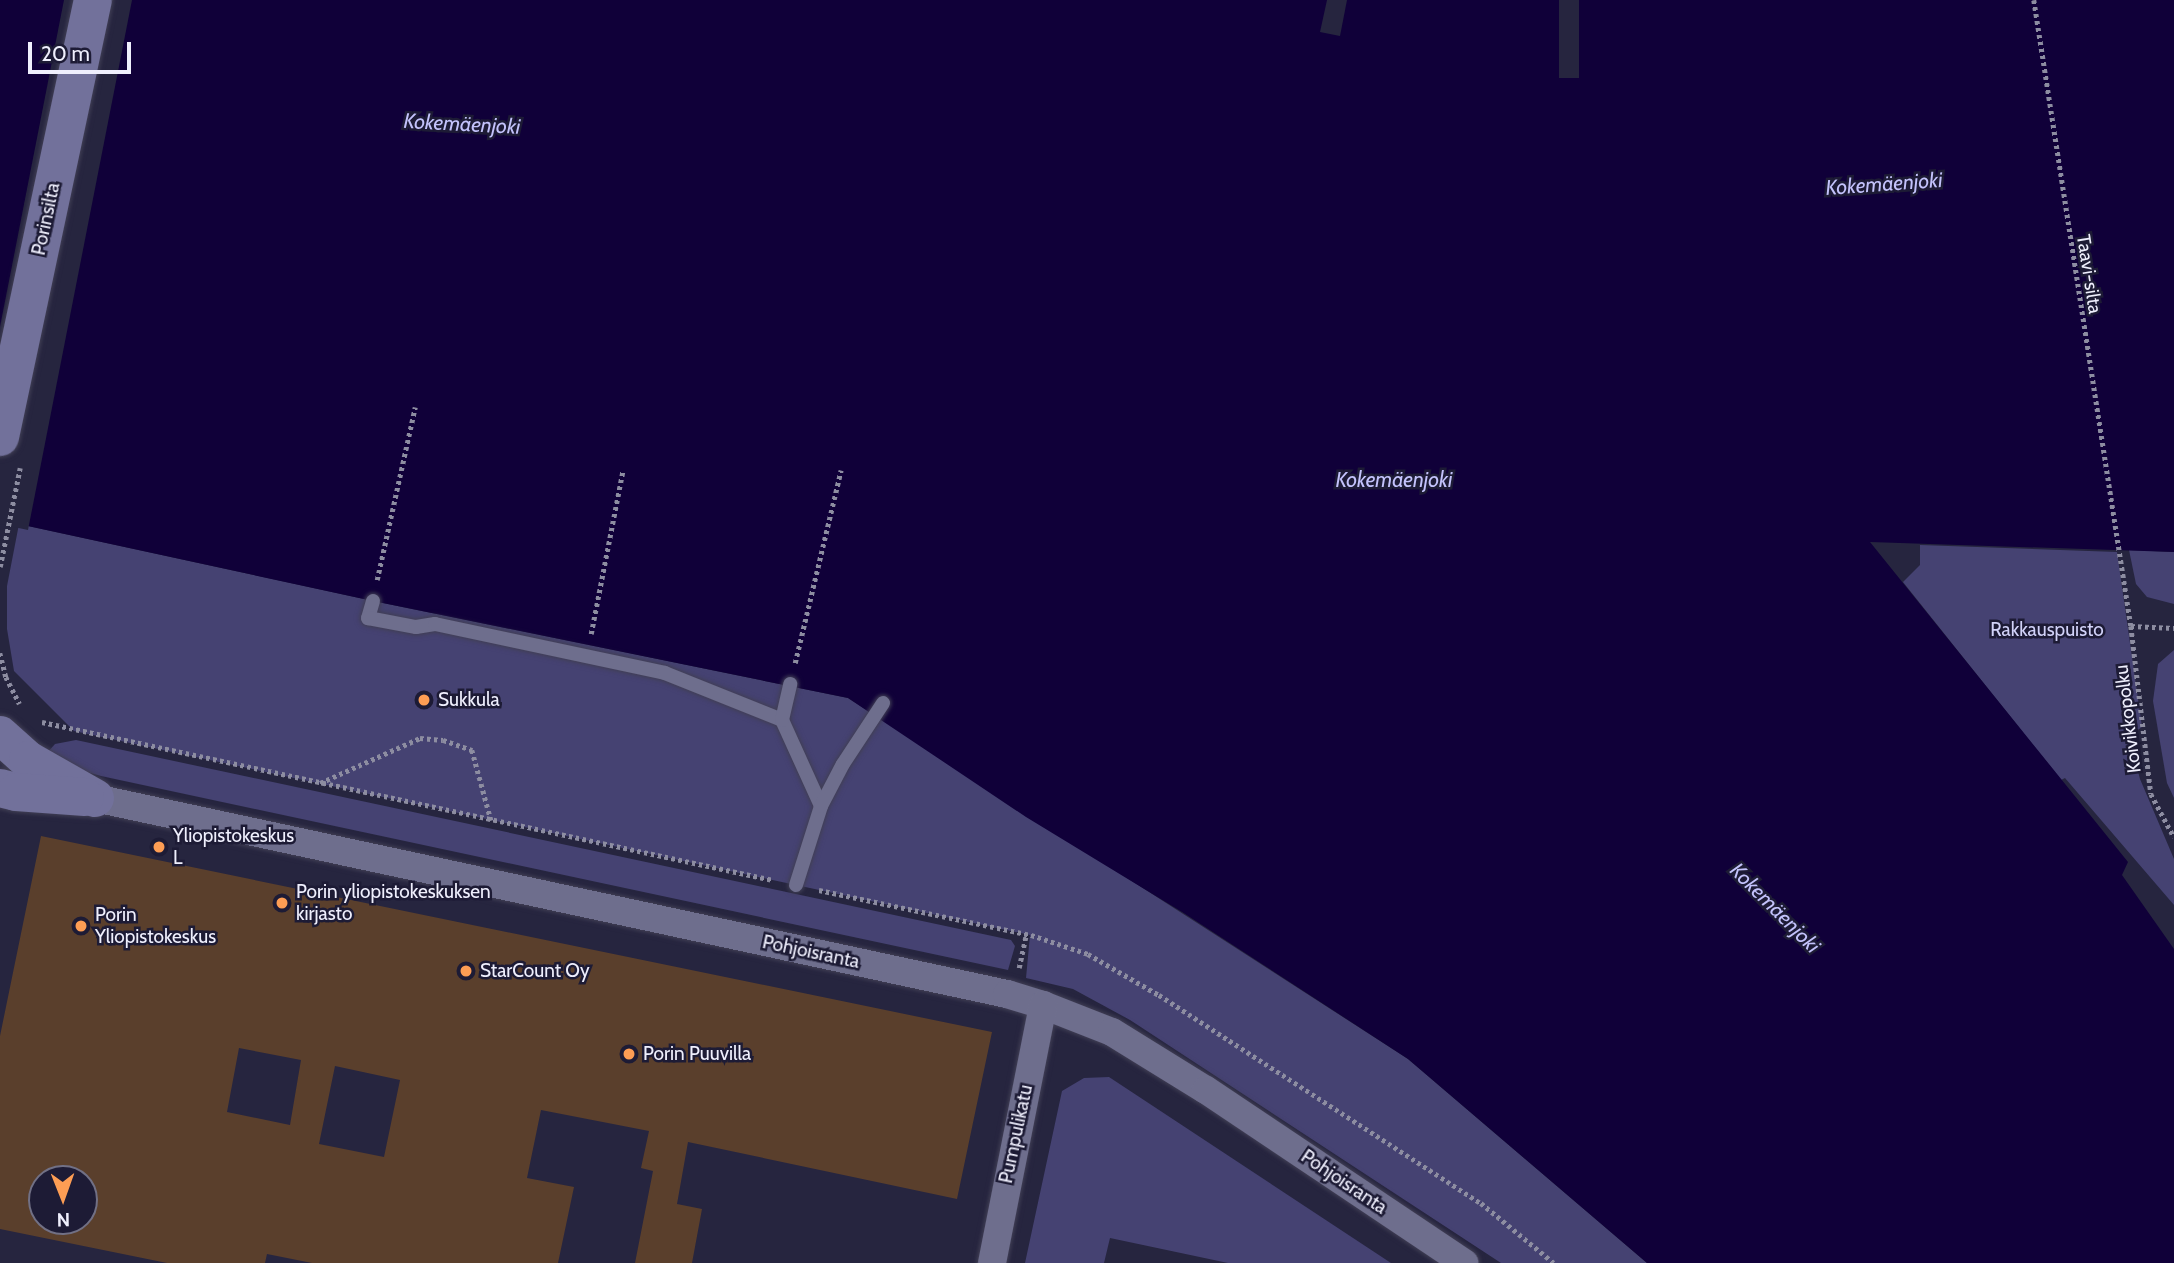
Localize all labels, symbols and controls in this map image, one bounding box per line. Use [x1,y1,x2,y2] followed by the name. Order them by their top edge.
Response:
[32,28,135,72] scale bar
[41,41,90,66] text: 20 m
[403,108,521,140] water label: Kokemäenjoki
[1825,167,1943,201] water label: Kokemäenjoki
[27,181,65,257] street label: Porinsilta
[2071,233,2107,315] street label: Taavi-silta
[1335,467,1453,493] water label: Kokemäenjoki
[1990,619,2104,641] park label: Rakkauspuisto
[2110,664,2146,774] street label: Koivikkopolku
[438,689,500,711] place label: Sukkula
[416,692,432,708] marker: Sukkula
[173,825,294,869] place label: Yliopistokeskus L
[151,839,167,855] marker: Yliopistokeskus L
[1725,858,1825,958] water label: Kokemäenjoki
[296,881,491,925] place label: Porin yliopistokeskuksen kirjasto
[274,895,290,911] marker: Porin yliopistokeskuksen kirjasto
[95,904,216,948] place label: Porin Yliopistokeskus
[73,918,89,934] marker: Porin Yliopistokeskus
[760,931,862,973] street label: Pohjoisranta
[480,960,590,982] place label: StarCount Oy
[458,963,474,979] marker: StarCount Oy
[643,1043,751,1065] place label: Porin Puuvilla
[621,1046,637,1062] marker: Porin Puuvilla
[994,1083,1038,1185] street label: Pumpulikatu
[1297,1145,1391,1219] street label: Pohjoisranta
[28,1165,98,1235] north arrow
[56,1208,70,1231] text: N

